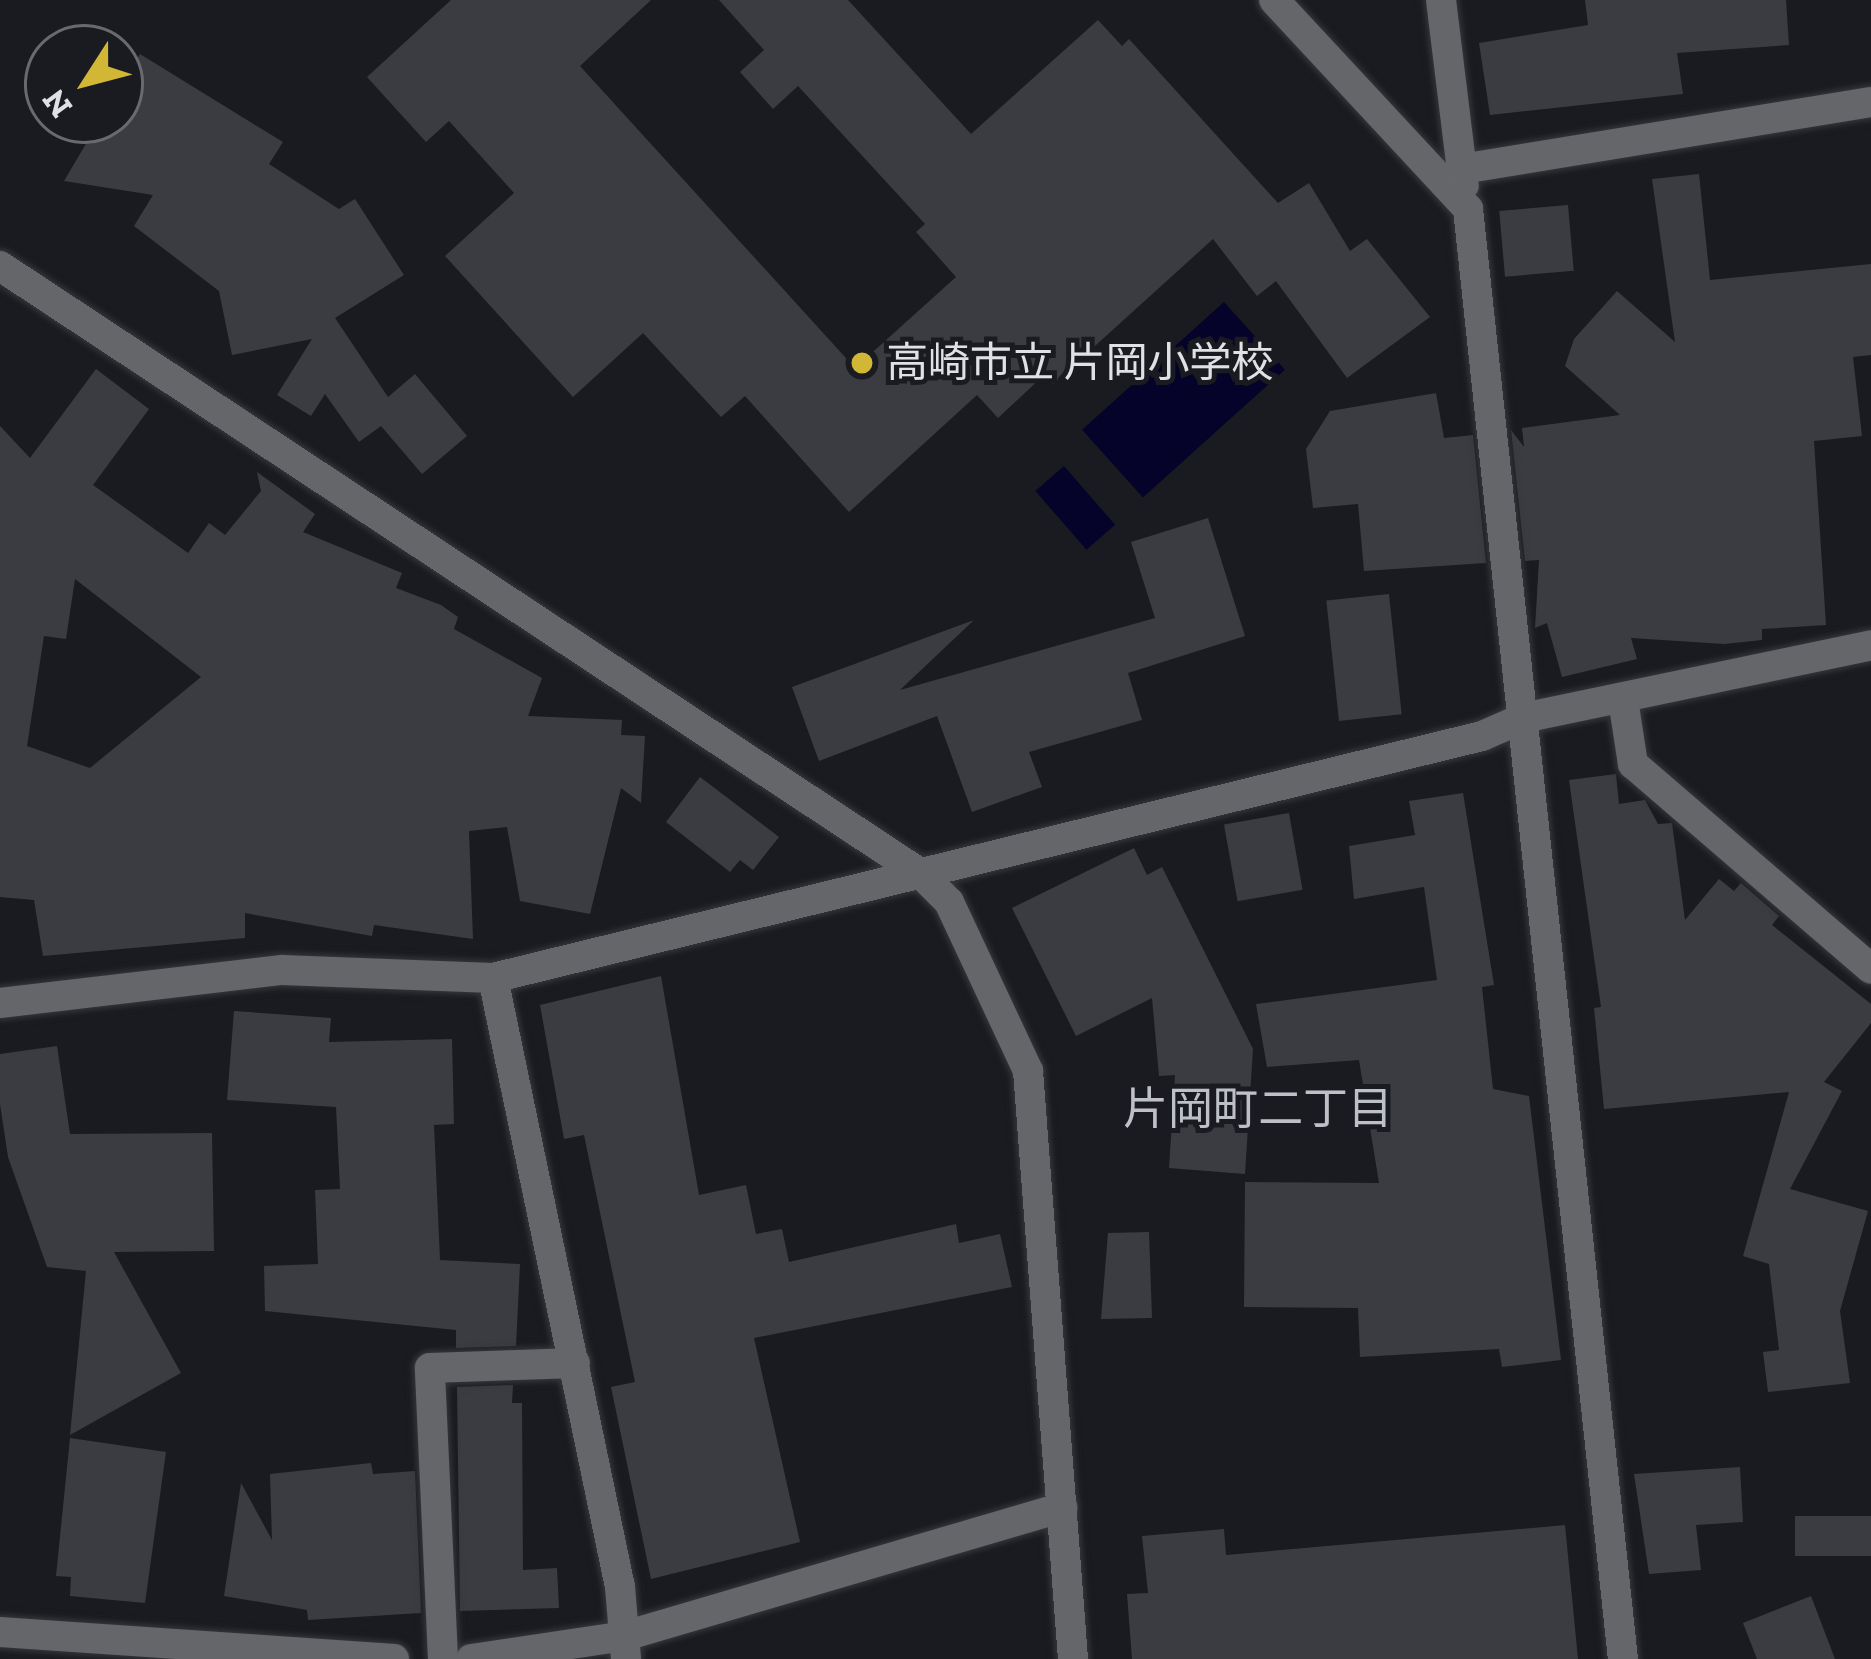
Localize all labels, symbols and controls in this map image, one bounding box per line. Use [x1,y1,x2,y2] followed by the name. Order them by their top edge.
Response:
[24,24,144,144] north arrow
[34,82,80,125] text: N
[886,338,1274,388] place label: 高崎市立 片岡小学校
[849,350,875,376] marker: 高崎市立 片岡小学校
[1123,1083,1393,1137] district label: 片岡町二丁目

